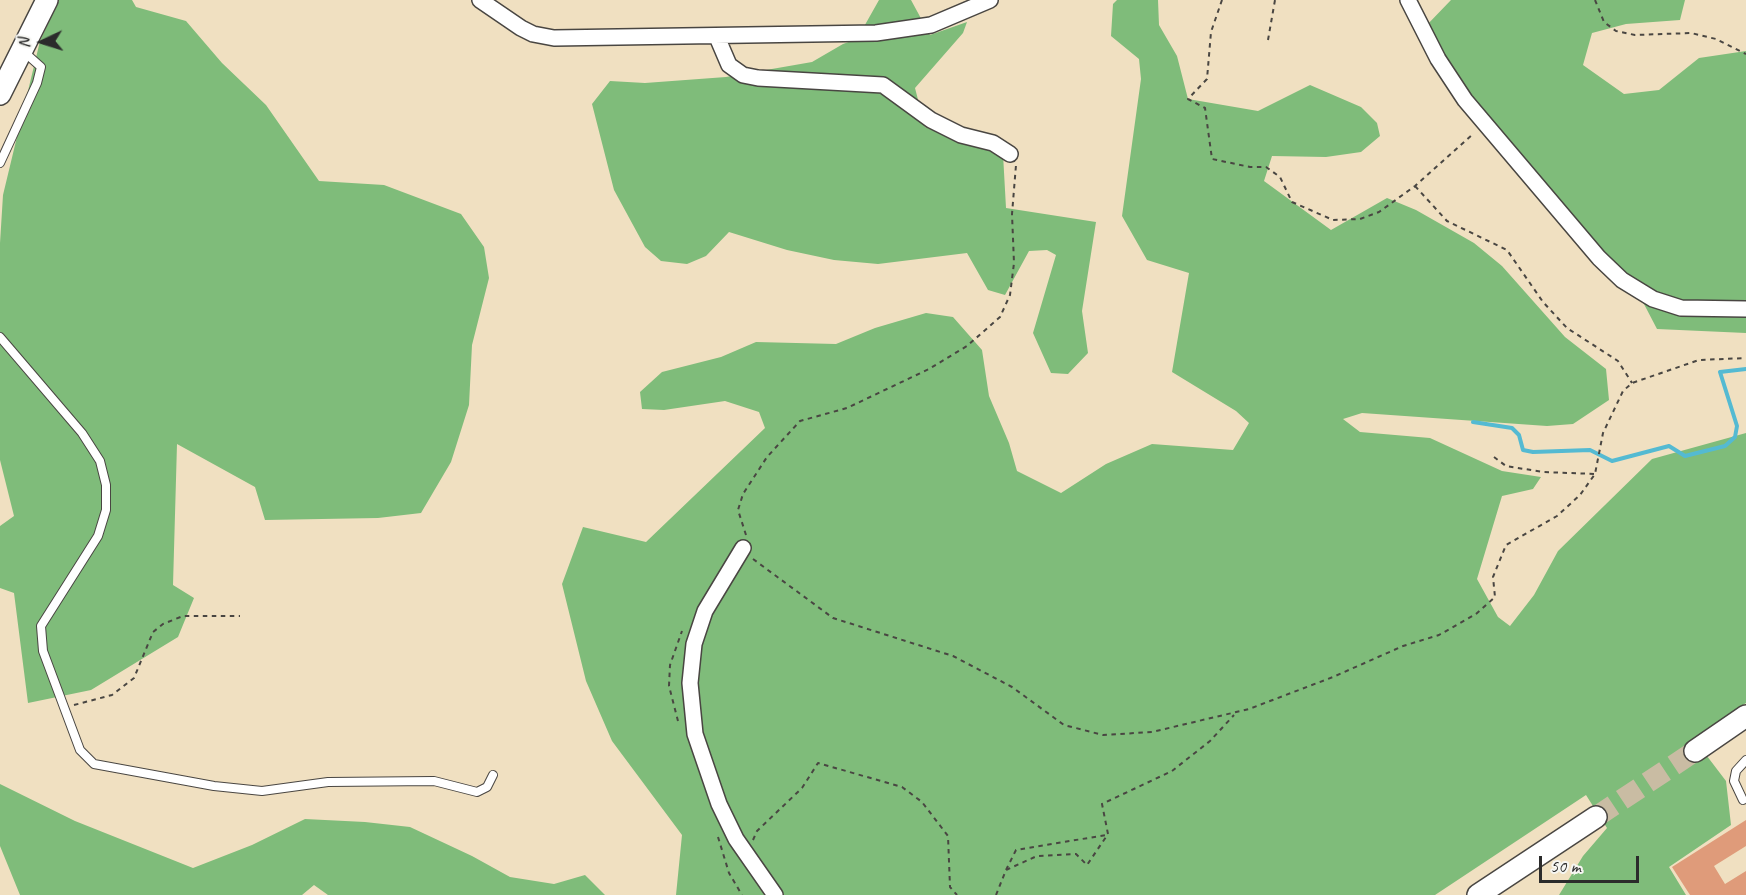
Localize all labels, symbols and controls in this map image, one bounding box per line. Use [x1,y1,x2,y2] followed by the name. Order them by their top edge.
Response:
[12,12,72,72] north arrow
[14,38,34,49] text: N
[1542,844,1642,882] scale bar
[1550,855,1581,877] text: 50 m

